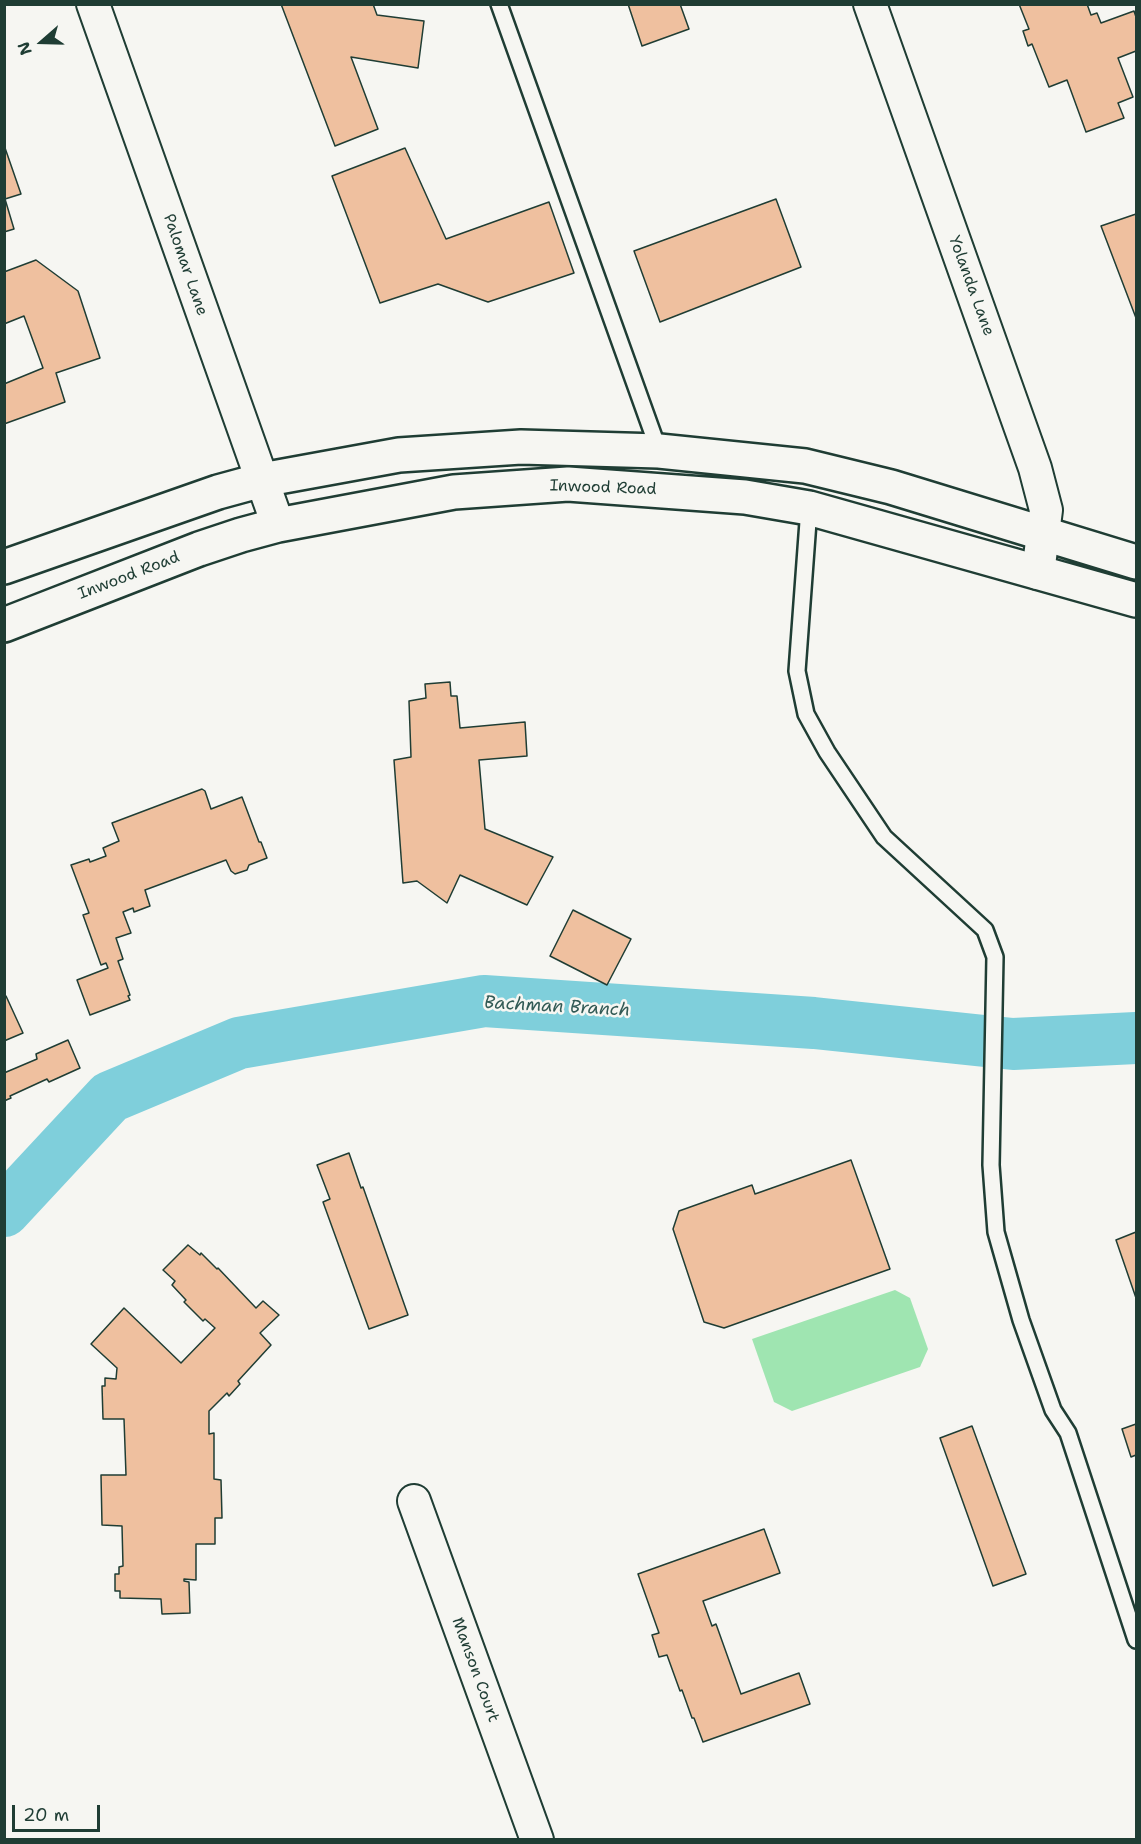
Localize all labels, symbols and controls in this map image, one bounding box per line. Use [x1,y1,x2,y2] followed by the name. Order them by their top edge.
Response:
[12,12,72,72] north arrow
[13,39,37,58] text: N
[159,212,211,318] street label: Palomar Lane
[944,233,998,339] street label: Yolanda Lane
[549,477,657,499] street label: Inwood Road
[76,548,182,604] street label: Inwood Road
[483,992,631,1022] water label: Bachman Branch
[447,1615,503,1725] street label: Manson Court
[15,1793,104,1831] scale bar
[23,1803,69,1827] text: 20 m

